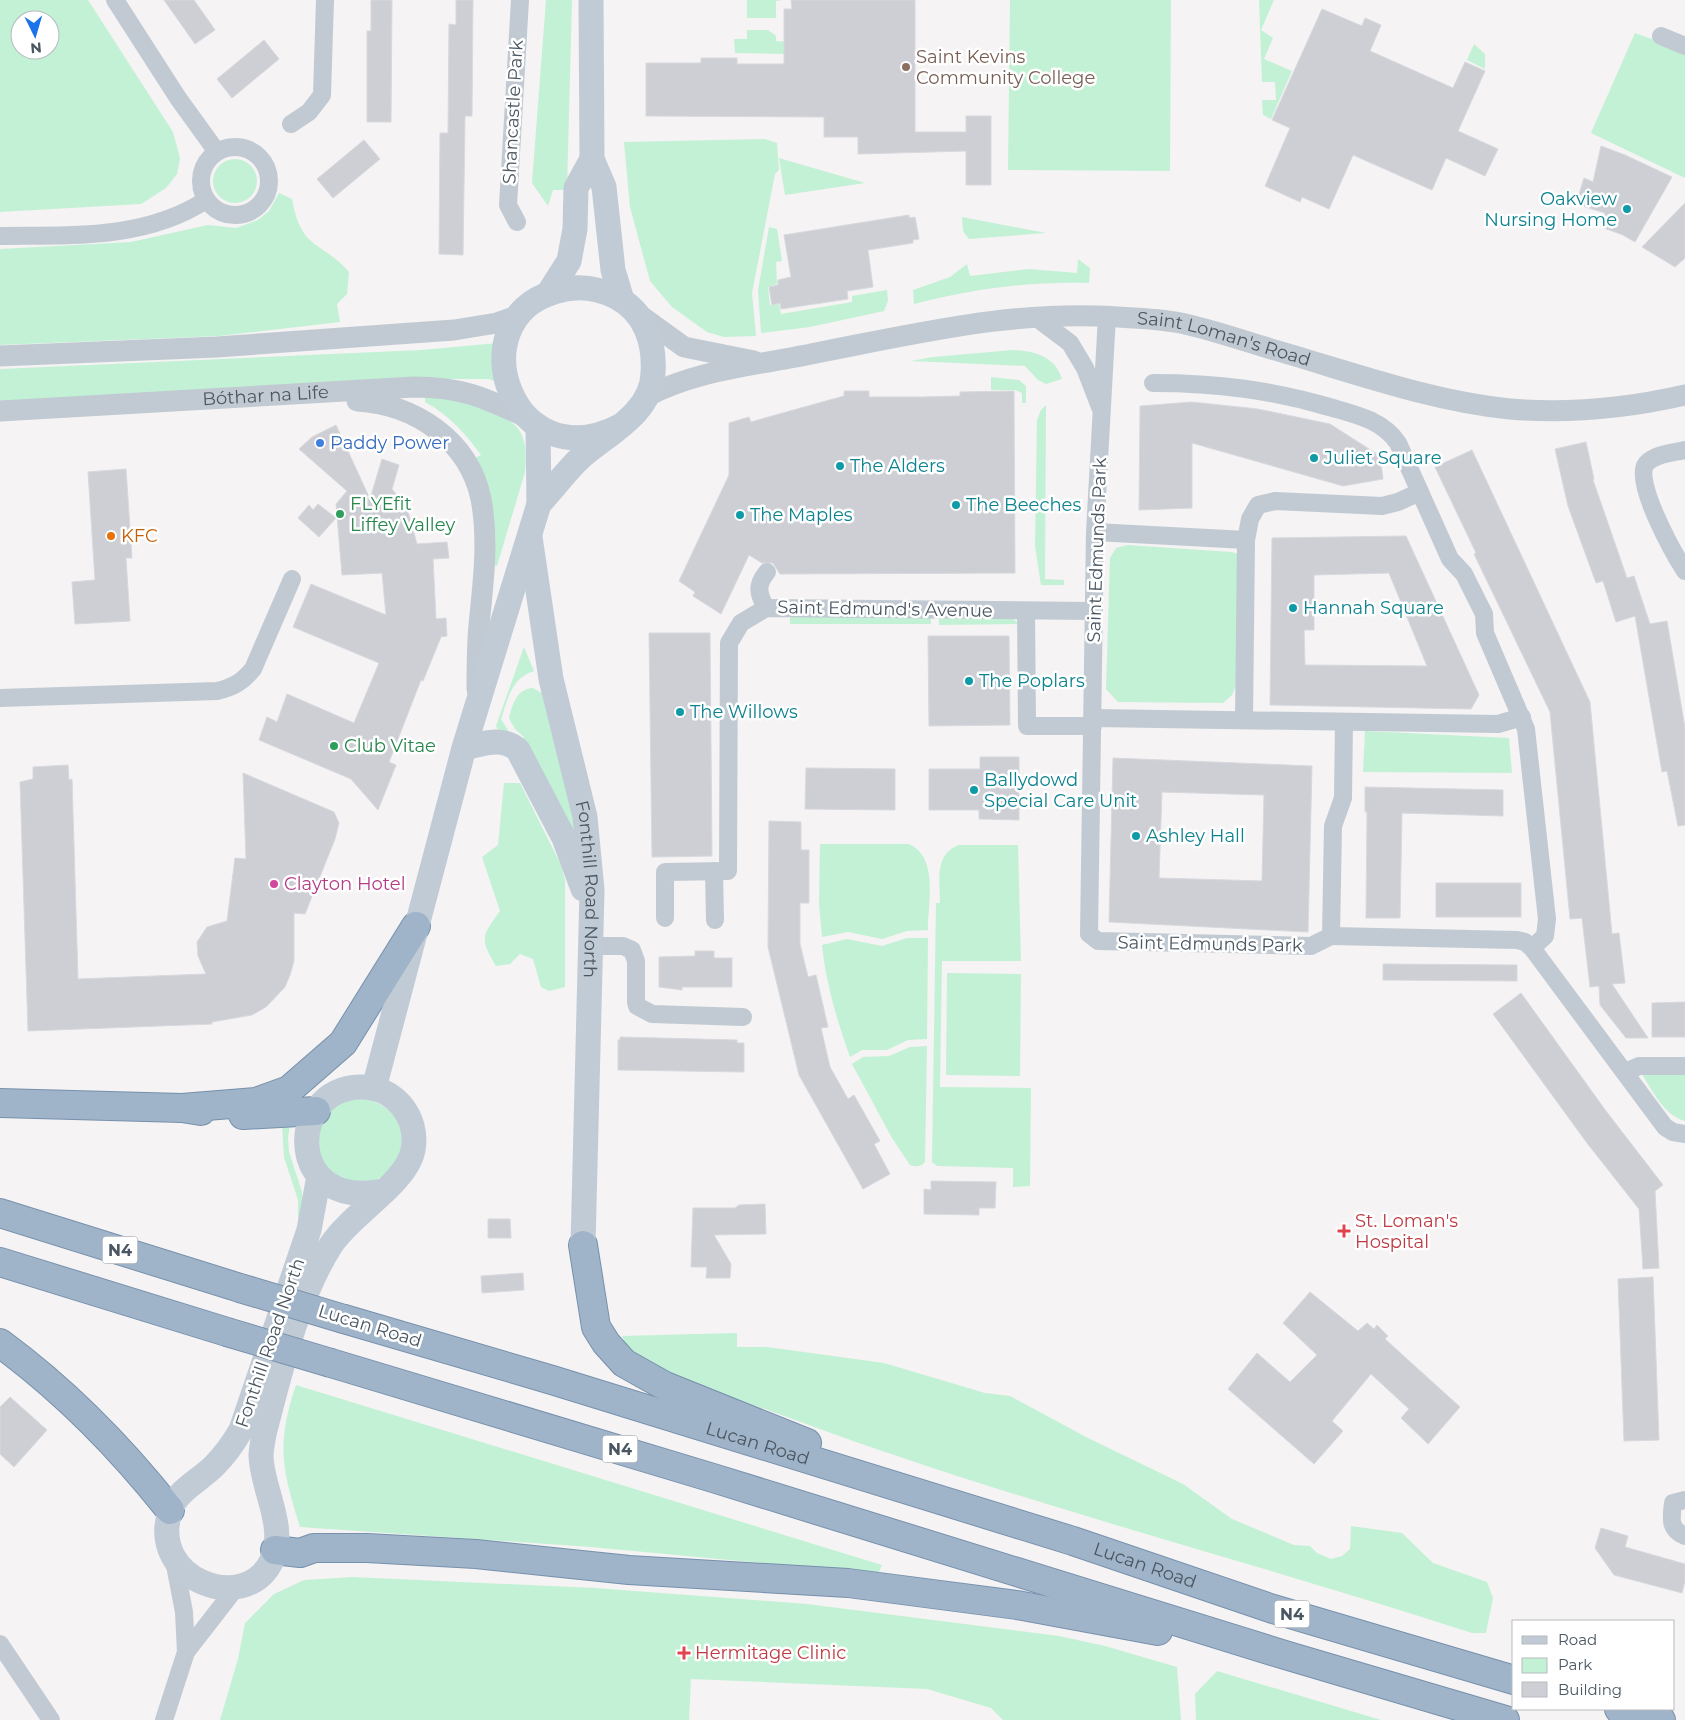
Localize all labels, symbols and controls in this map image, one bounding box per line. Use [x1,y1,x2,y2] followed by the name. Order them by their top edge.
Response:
[10,10,60,60] north arrow
[30,38,43,57] text: N
[498,39,528,185] street label: Shancastle Park
[916,46,1095,89] place label: Saint Kevins Community College
[900,61,912,73] marker: Saint Kevins Community College
[1484,188,1617,231] place label: Oakview Nursing Home
[1621,203,1633,215] marker: Oakview Nursing Home
[1136,307,1313,371] street label: Saint Loman's Road
[202,381,330,410] street label: Bóthar na Life
[330,432,449,454] place label: Paddy Power
[314,437,326,449] marker: Paddy Power
[1323,447,1442,469] place label: Juliet Square
[1308,452,1320,464] marker: Juliet Square
[850,455,945,477] place label: The Alders
[1083,457,1111,643] street label: Saint Edmunds Park
[834,460,846,472] marker: The Alders
[350,493,455,536] place label: FLYEfit Liffey Valley
[966,494,1081,516] place label: The Beeches
[950,499,962,511] marker: The Beeches
[750,504,853,526] place label: The Maples
[334,508,346,520] marker: FLYEfit Liffey Valley
[734,509,746,521] marker: The Maples
[121,525,158,547] place label: KFC
[105,530,117,542] marker: KFC
[777,596,993,622] street label: Saint Edmund's Avenue
[1303,597,1444,619] place label: Hannah Square
[1287,602,1299,614] marker: Hannah Square
[979,670,1085,692] place label: The Poplars
[963,675,975,687] marker: The Poplars
[690,701,798,723] place label: The Willows
[674,706,686,718] marker: The Willows
[344,735,436,757] place label: Club Vitae
[328,740,340,752] marker: Club Vitae
[984,769,1137,812] place label: Ballydowd Special Care Unit
[968,784,980,796] marker: Ballydowd Special Care Unit
[570,798,603,978] street label: Fonthill Road North
[1146,825,1245,847] place label: Ashley Hall
[1130,830,1142,842] marker: Ashley Hall
[284,873,406,895] place label: Clayton Hotel
[268,878,280,890] marker: Clayton Hotel
[1117,931,1303,957] street label: Saint Edmunds Park
[1355,1210,1458,1253] place label: St. Loman's Hospital
[1337,1224,1351,1238] marker: St. Loman's Hospital
[102,1236,138,1264] road number: N4
[231,1255,309,1431] street label: Fonthill Road North
[315,1300,425,1352] street label: Lucan Road
[703,1417,812,1470] street label: Lucan Road
[602,1436,638,1462] road number: N4
[1091,1538,1199,1593] street label: Lucan Road
[1274,1600,1310,1628] road number: N4
[1512,1620,1675,1710] legend
[1558,1630,1597,1649] text: Road
[695,1642,846,1664] place label: Hermitage Clinic
[677,1646,691,1660] marker: Hermitage Clinic
[1558,1655,1592,1674] text: Park
[1558,1680,1622,1699] text: Building

